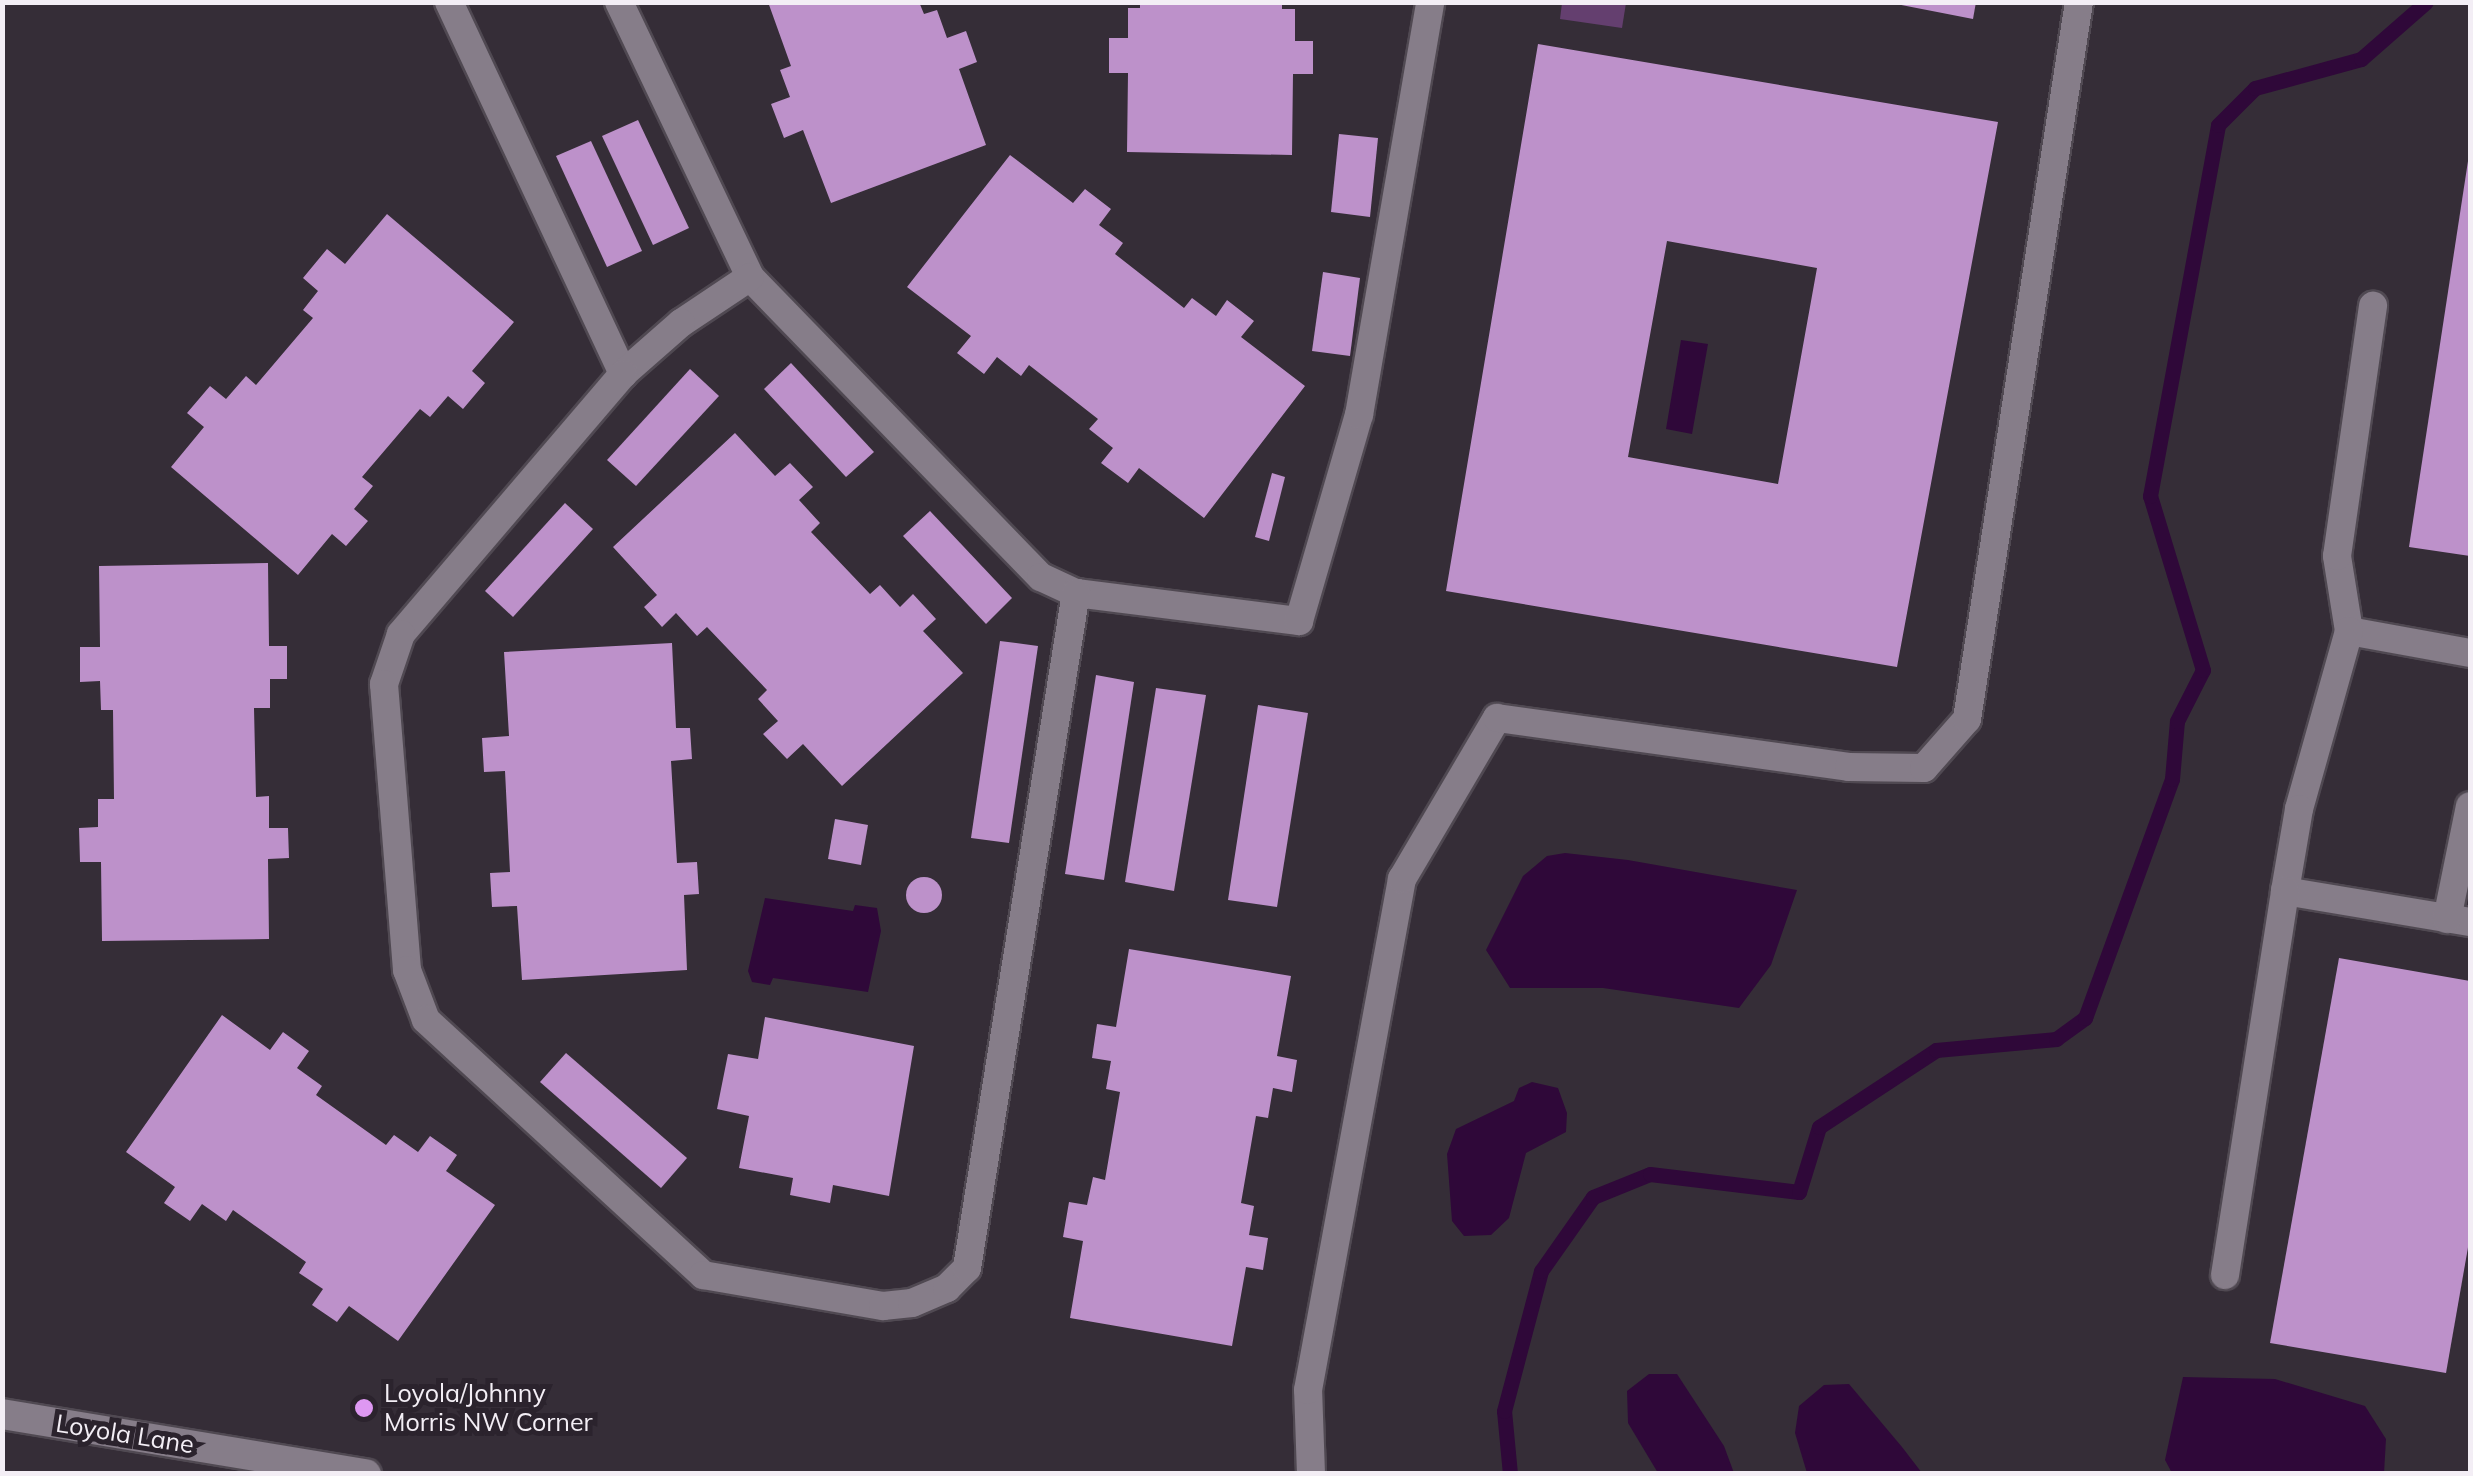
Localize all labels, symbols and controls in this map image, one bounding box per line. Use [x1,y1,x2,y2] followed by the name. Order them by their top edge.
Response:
[384,1379,593,1438] place label: Loyola/Johnny Morris NW Corner
[353,1397,375,1419] marker: Loyola/Johnny Morris NW Corner
[54,1408,196,1460] street label: Loyola Lane

